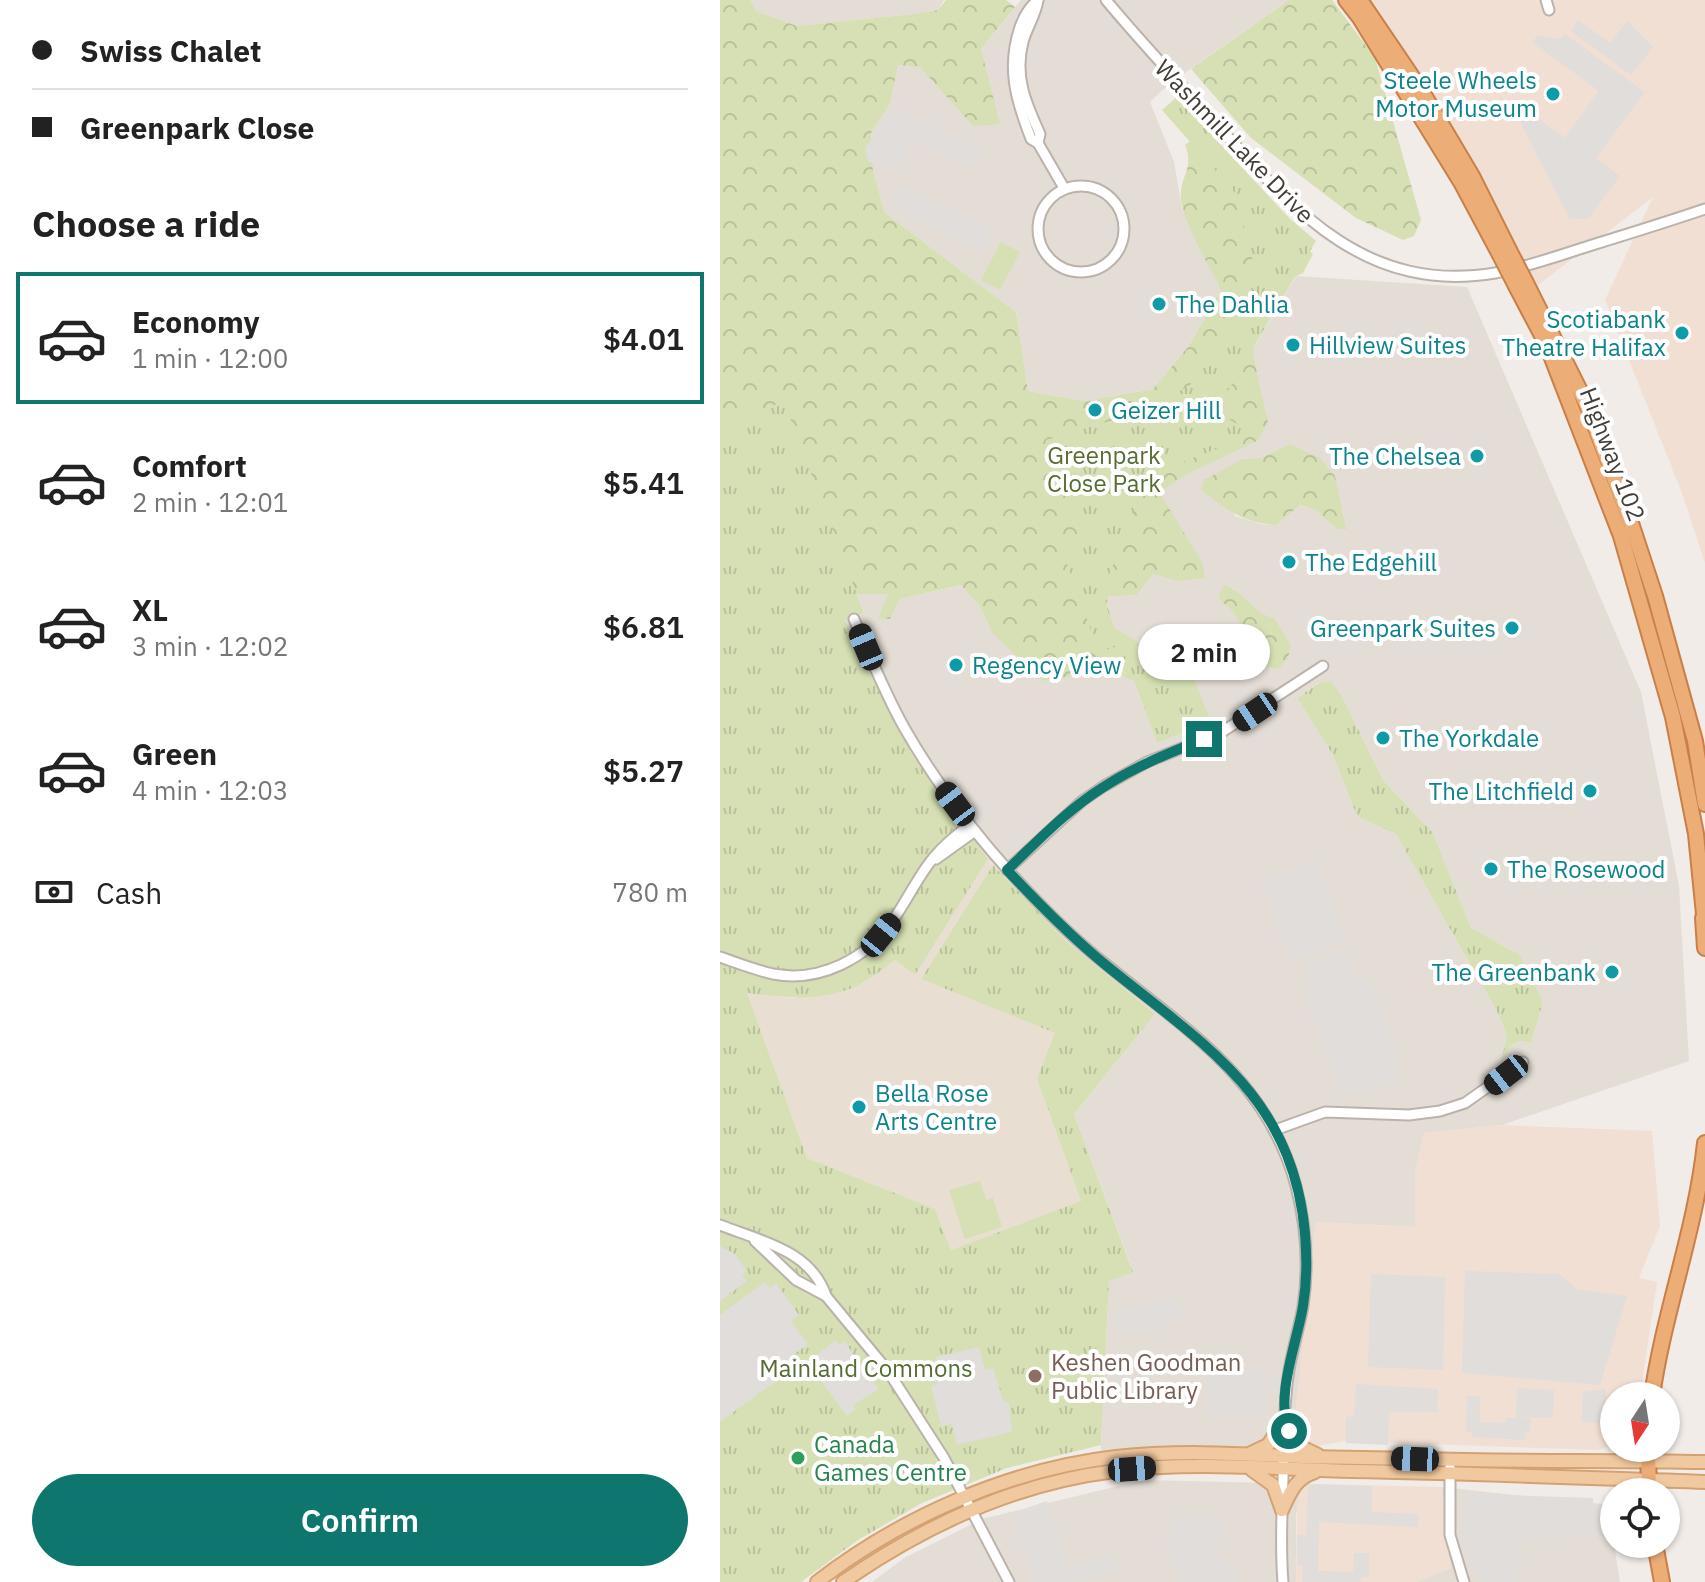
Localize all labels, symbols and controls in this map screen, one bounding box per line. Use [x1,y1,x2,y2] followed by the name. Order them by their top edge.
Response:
[80,31,262,70] text: Swiss Chalet
[1148,52,1322,230] street label: Washmill Lake Drive
[1375,64,1537,124] place label: Steele Wheels Motor Museum
[1544,85,1562,103] marker: Steele Wheels Motor Museum
[80,108,314,147] text: Greenpark Close
[32,200,260,247] text: Choose a ride
[1175,288,1289,320] place label: The Dahlia
[1150,295,1168,313] marker: The Dahlia
[36,302,108,374] icon: car
[132,302,260,341] text: Economy
[1502,303,1666,363] place label: Scotiabank Theatre Halifax
[603,319,684,358] text: $4.01
[1673,324,1691,342] marker: Scotiabank Theatre Halifax
[1309,329,1466,361] place label: Hillview Suites
[1284,336,1302,354] marker: Hillview Suites
[132,341,288,375] text: 1 min · 12:00
[1573,382,1653,526] street label: Highway 102
[1111,394,1221,426] place label: Geizer Hill
[1086,401,1104,419] marker: Geizer Hill
[1047,439,1161,499] park label: Greenpark Close Park
[1329,440,1461,472] place label: The Chelsea
[36,446,108,518] icon: car
[132,446,247,485] text: Comfort
[1468,447,1486,465] marker: The Chelsea
[603,463,684,502] text: $5.41
[132,485,288,519] text: 2 min · 12:01
[1305,546,1437,578] place label: The Edgehill
[1280,553,1298,571] marker: The Edgehill
[36,590,108,662] icon: car
[132,590,168,629] text: XL
[603,607,684,646] text: $6.81
[1310,612,1496,644] place label: Greenpark Suites
[1503,619,1521,637] marker: Greenpark Suites
[846,620,886,674] car
[1138,623,1270,679] callout: 2 min
[132,629,288,663] text: 3 min · 12:02
[1170,635,1238,669] text: 2 min
[972,649,1121,681] place label: Regency View
[947,656,965,674] marker: Regency View
[1228,689,1282,735] car
[1186,721,1222,757] route end
[1399,722,1539,754] place label: The Yorkdale
[1374,729,1392,747] marker: The Yorkdale
[36,734,108,806] icon: car
[132,734,217,773] text: Green
[603,751,684,790] text: $5.27
[132,773,288,807] text: 4 min · 12:03
[1429,775,1574,807] place label: The Litchfield
[931,778,979,830] car
[1581,782,1599,800] marker: The Litchfield
[1507,853,1666,885] place label: The Rosewood
[1482,860,1500,878] marker: The Rosewood
[32,870,76,914] icon: cash
[96,873,162,912] text: Cash
[612,875,688,909] text: 780 m
[857,909,905,961] car
[1431,956,1596,988] place label: The Greenbank
[1603,963,1621,981] marker: The Greenbank
[1480,1051,1532,1099] car
[875,1077,997,1137] place label: Bella Rose Arts Centre
[850,1098,868,1116] marker: Bella Rose Arts Centre
[1051,1346,1241,1406] place label: Keshen Goodman Public Library
[759,1352,973,1384] park label: Mainland Commons
[1026,1367,1044,1385] marker: Keshen Goodman Public Library
[1600,1382,1680,1462] north arrow
[1600,1382,1680,1558] map controls
[1271,1413,1307,1449] route start
[814,1428,967,1488] place label: Canada Games Centre
[1391,1446,1439,1472] car
[789,1449,807,1467] marker: Canada Games Centre
[1107,1455,1157,1483] car
[32,1474,688,1566] button: Confirm
[1600,1478,1680,1558] button: locate

